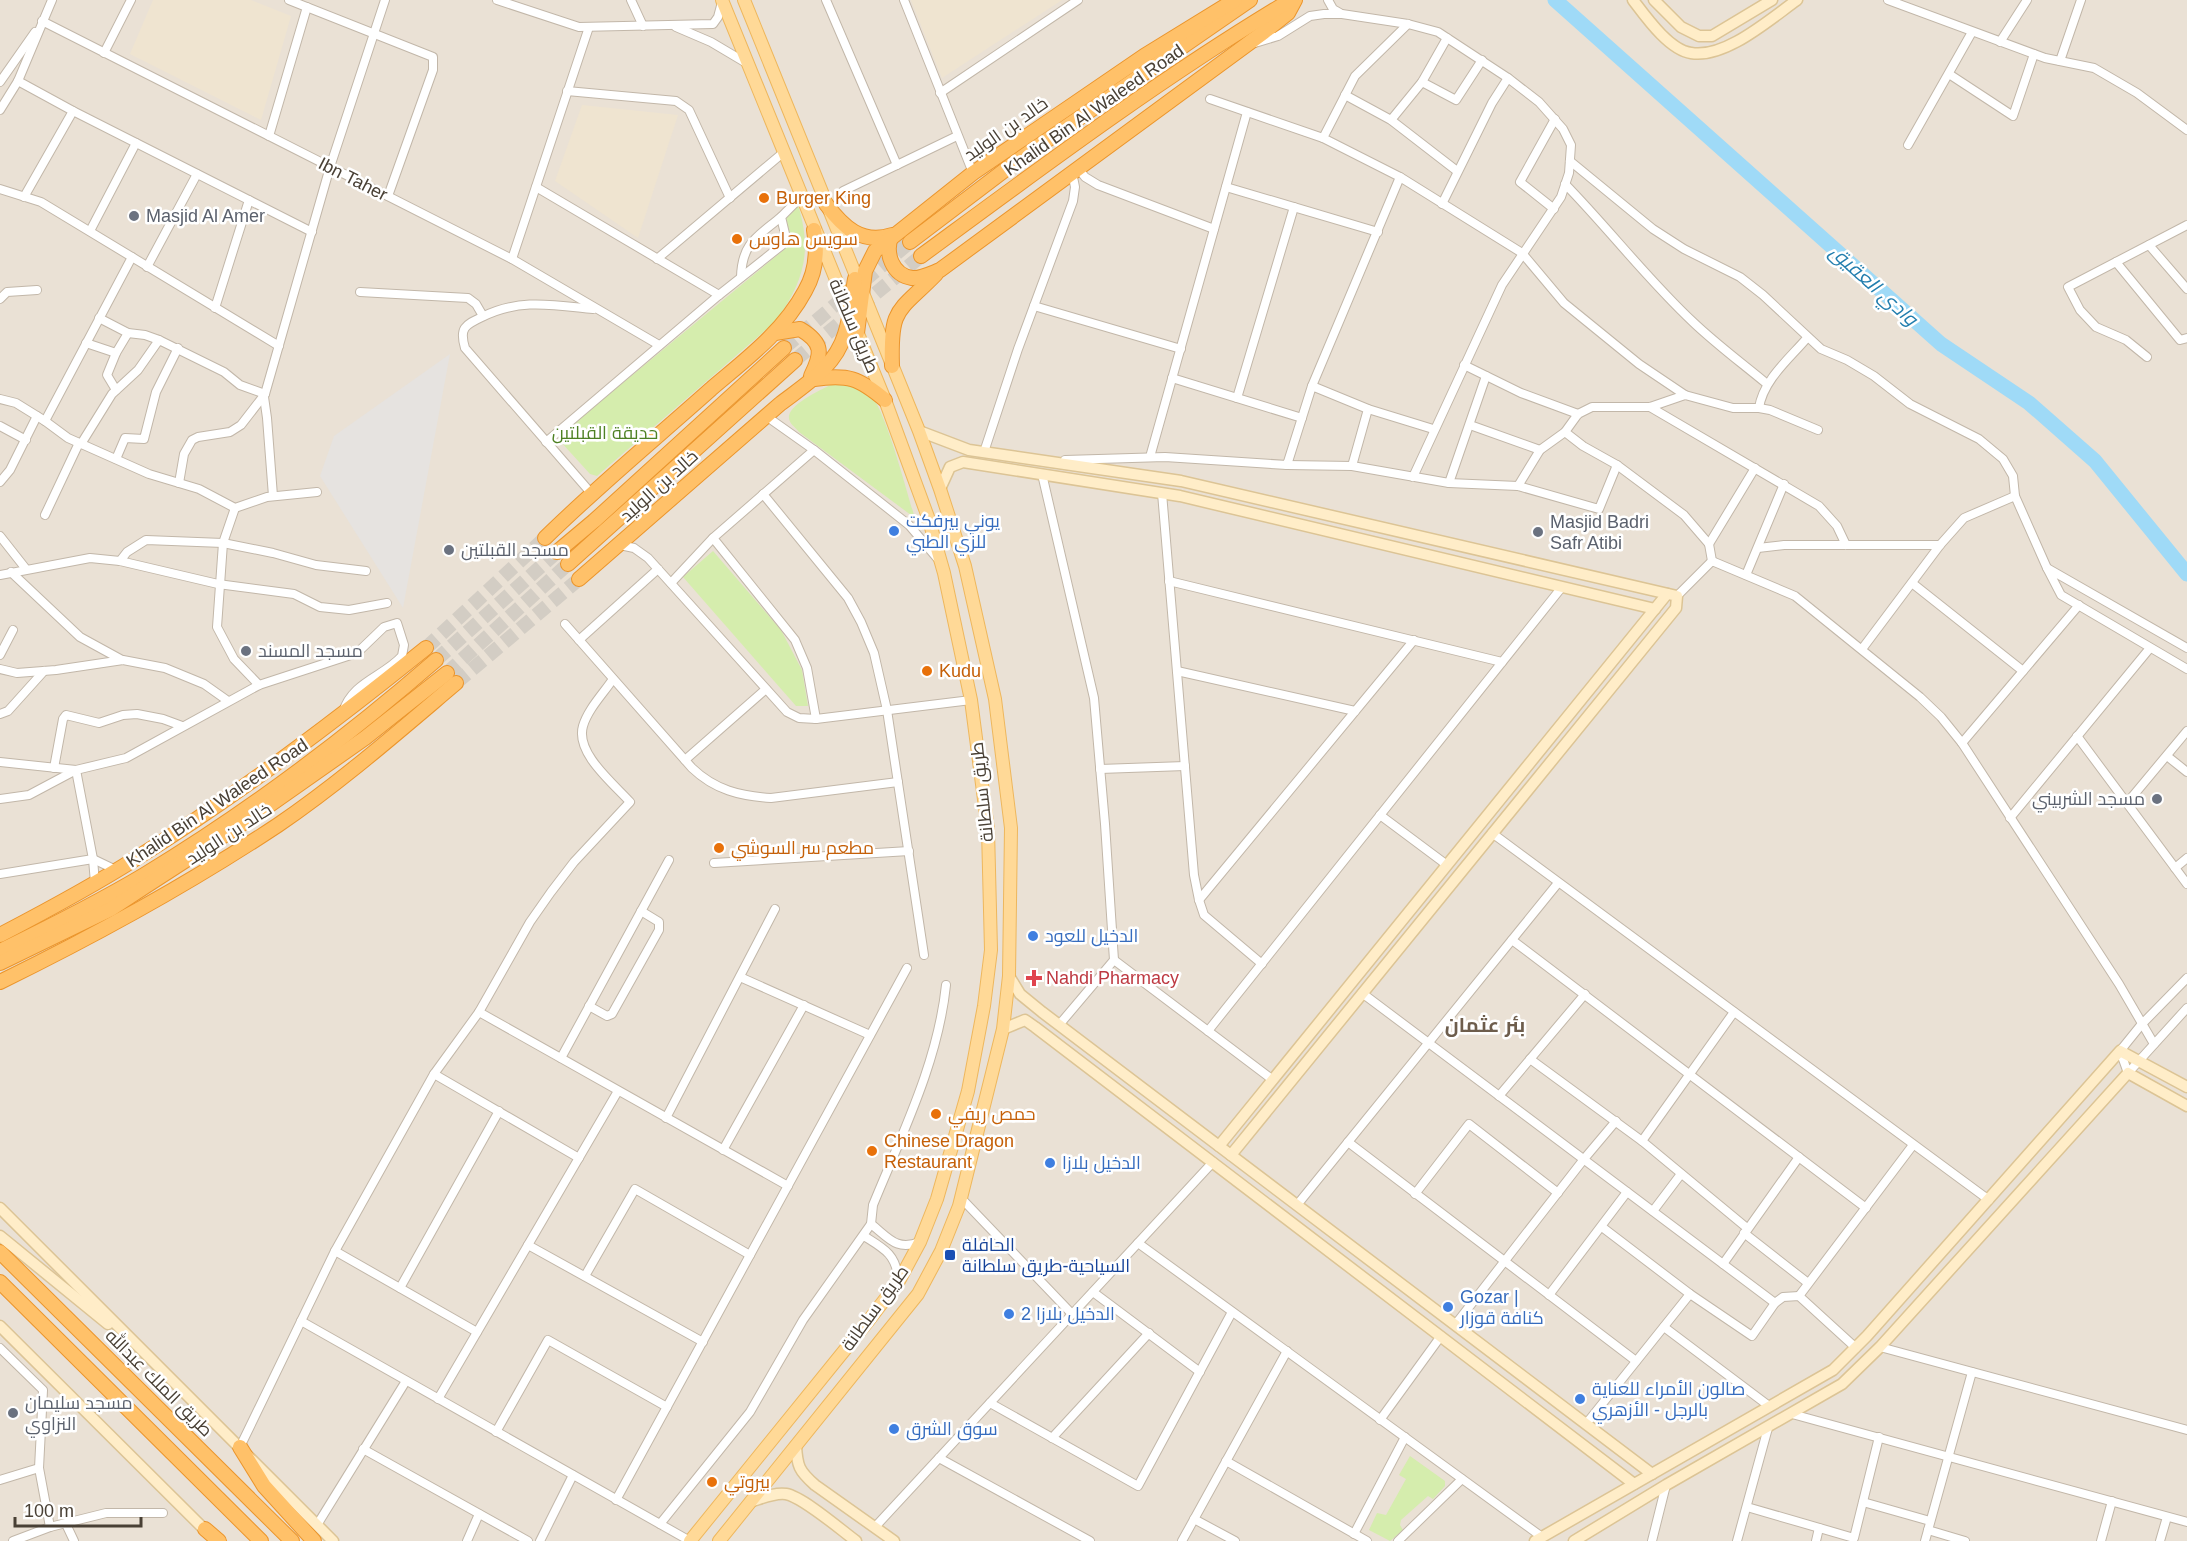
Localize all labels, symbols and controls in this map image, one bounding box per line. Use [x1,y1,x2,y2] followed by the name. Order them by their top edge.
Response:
[1000,40,1188,180] street label: Khalid Bin Al Waleed Road
[960,93,1052,166] street label: خالد بن الوليد
[315,153,391,205] street label: Ibn Taher
[776,188,871,208] place label: Burger King
[757,191,771,205] marker: Burger King
[146,206,265,226] place label: Masjid Al Amer
[127,209,141,223] marker: Masjid Al Amer
[749,229,858,250] place label: سويس هاوس
[730,232,744,246] marker: سويس هاوس
[1823,240,1923,334] water label: وادي العقيق
[823,276,883,377] street label: طريق سلطانة
[552,423,658,444] park label: حدیقة القبلتین
[616,446,703,527] street label: خالد بن الوليد
[906,511,1000,556] place label: يوني بيرفكت للزي الطبي
[1550,512,1649,553] place label: Masjid Badri Safr Atibi
[887,524,901,538] marker: يوني بيرفكت للزي الطبي
[1531,525,1545,539] marker: Masjid Badri Safr Atibi
[461,540,569,561] place label: مسجد القبلتين
[442,543,456,557] marker: مسجد القبلتين
[258,641,363,661] place label: مسجد المسند
[239,644,253,658] marker: مسجد المسند
[939,661,981,681] place label: Kudu
[920,664,934,678] marker: Kudu
[123,735,311,871] street label: Khalid Bin Al Waleed Road
[967,741,999,843] street label: طريق سلطانة
[2032,789,2145,813] place label: مسجد الشربيني
[2150,792,2164,806] marker: مسجد الشربيني
[183,799,276,870] street label: خالد بن الوليد
[731,838,874,861] place label: مطعم سر السوشي
[712,841,726,855] marker: مطعم سر السوشي
[1045,926,1138,947] place label: الدخيل للعود
[1026,929,1040,943] marker: الدخيل للعود
[1046,968,1179,988] place label: Nahdi Pharmacy
[1027,971,1041,985] marker: Nahdi Pharmacy
[1445,1014,1525,1037] district label: بئر عثمان
[948,1104,1036,1128] place label: حمص ريفي
[929,1107,943,1121] marker: حمص ريفي
[884,1131,1014,1172] place label: Chinese Dragon Restaurant
[865,1144,879,1158] marker: Chinese Dragon Restaurant
[1062,1153,1141,1174] place label: الدخیل بلازا
[1043,1156,1057,1170] marker: الدخیل بلازا
[962,1235,1130,1278] place label: الحافلة السياحية-طريق سلطانة
[943,1248,957,1262] marker: الحافلة السياحية-طريق سلطانة
[837,1261,914,1356] street label: طريق سلطانة
[1459,1287,1544,1329] place label: Gozar | كنافة قوزار
[1441,1300,1455,1314] marker: Gozar | كنافة قوزار
[1021,1304,1115,1325] place label: الدخیل بلازا 2
[1002,1307,1016,1321] marker: الدخیل بلازا 2
[100,1324,218,1442] street label: طريق الملك عبدالله
[1592,1379,1745,1424] place label: صالون الأمراء للعناية بالرجل - الأزهري
[1573,1392,1587,1406] marker: صالون الأمراء للعناية بالرجل - الأزهري
[25,1393,133,1438] place label: مسجد سليمان النزاوي
[6,1406,20,1420] marker: مسجد سليمان النزاوي
[906,1419,998,1441] place label: سوق الشرق
[887,1422,901,1436] marker: سوق الشرق
[724,1472,770,1496] place label: بيروتي
[705,1475,719,1489] marker: بيروتي
[15,1490,141,1528] scale bar
[24,1501,74,1521] text: 100 m

